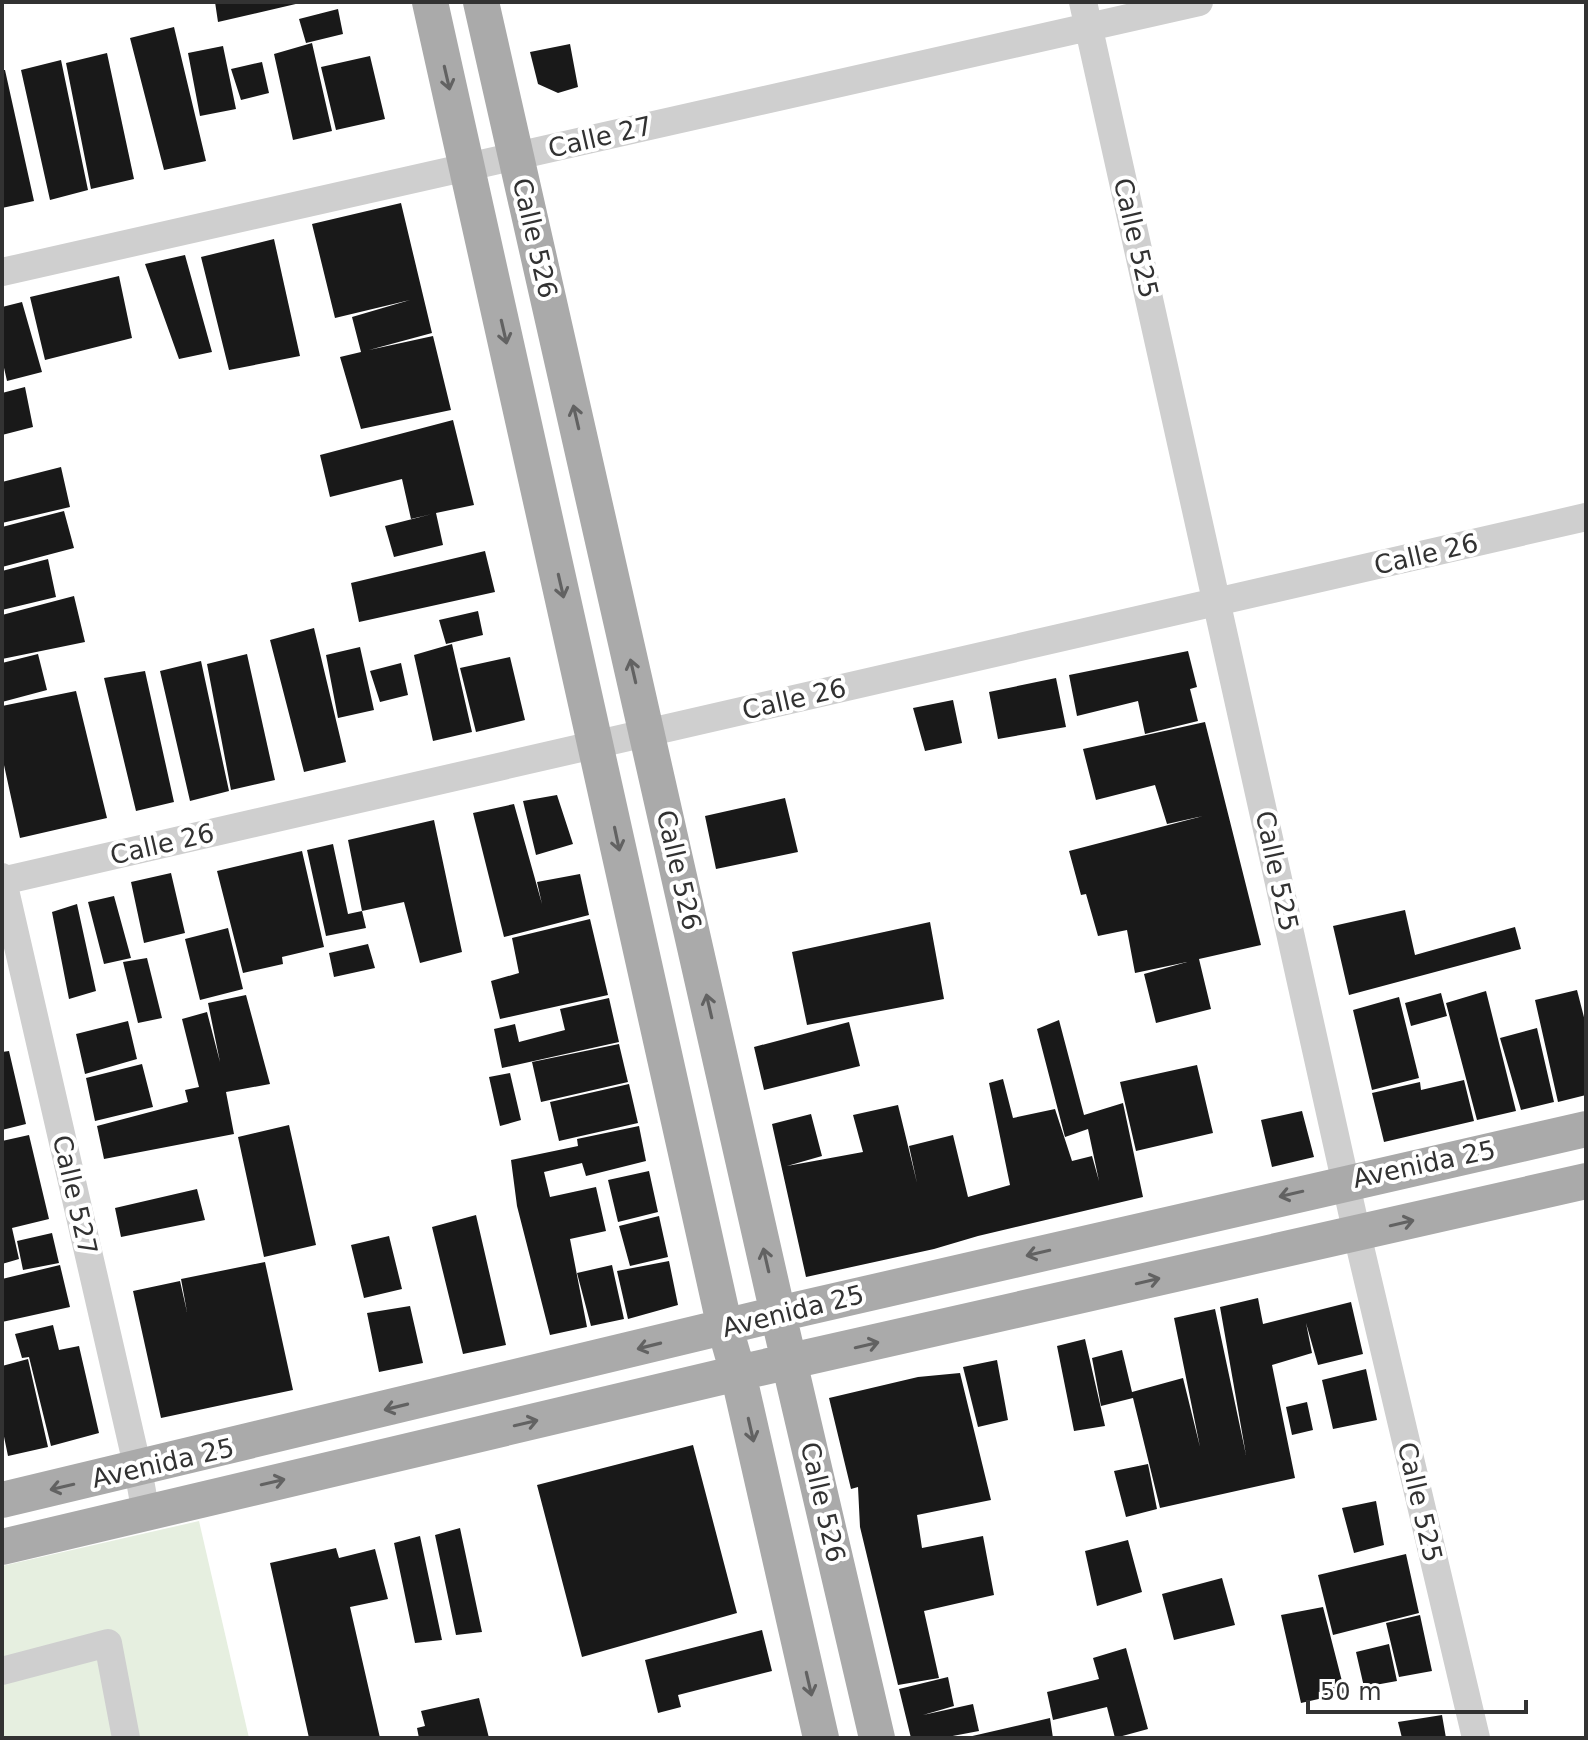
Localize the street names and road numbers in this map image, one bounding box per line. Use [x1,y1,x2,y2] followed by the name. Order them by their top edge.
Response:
[545,110,655,164] street label: Calle 27
[507,175,563,301] street label: Calle 526
[1108,175,1164,301] street label: Calle 525
[1371,527,1481,581] street label: Calle 26
[739,672,849,726] street label: Calle 26
[651,807,707,933] street label: Calle 526
[1250,808,1304,934] street label: Calle 525
[107,817,217,871] street label: Calle 26
[47,1132,103,1258] street label: Calle 527
[1350,1134,1498,1194] street label: Avenida 25
[719,1279,867,1343] street label: Avenida 25
[89,1432,237,1494] street label: Avenida 25
[795,1439,851,1565] street label: Calle 526
[1392,1439,1448,1565] street label: Calle 525

